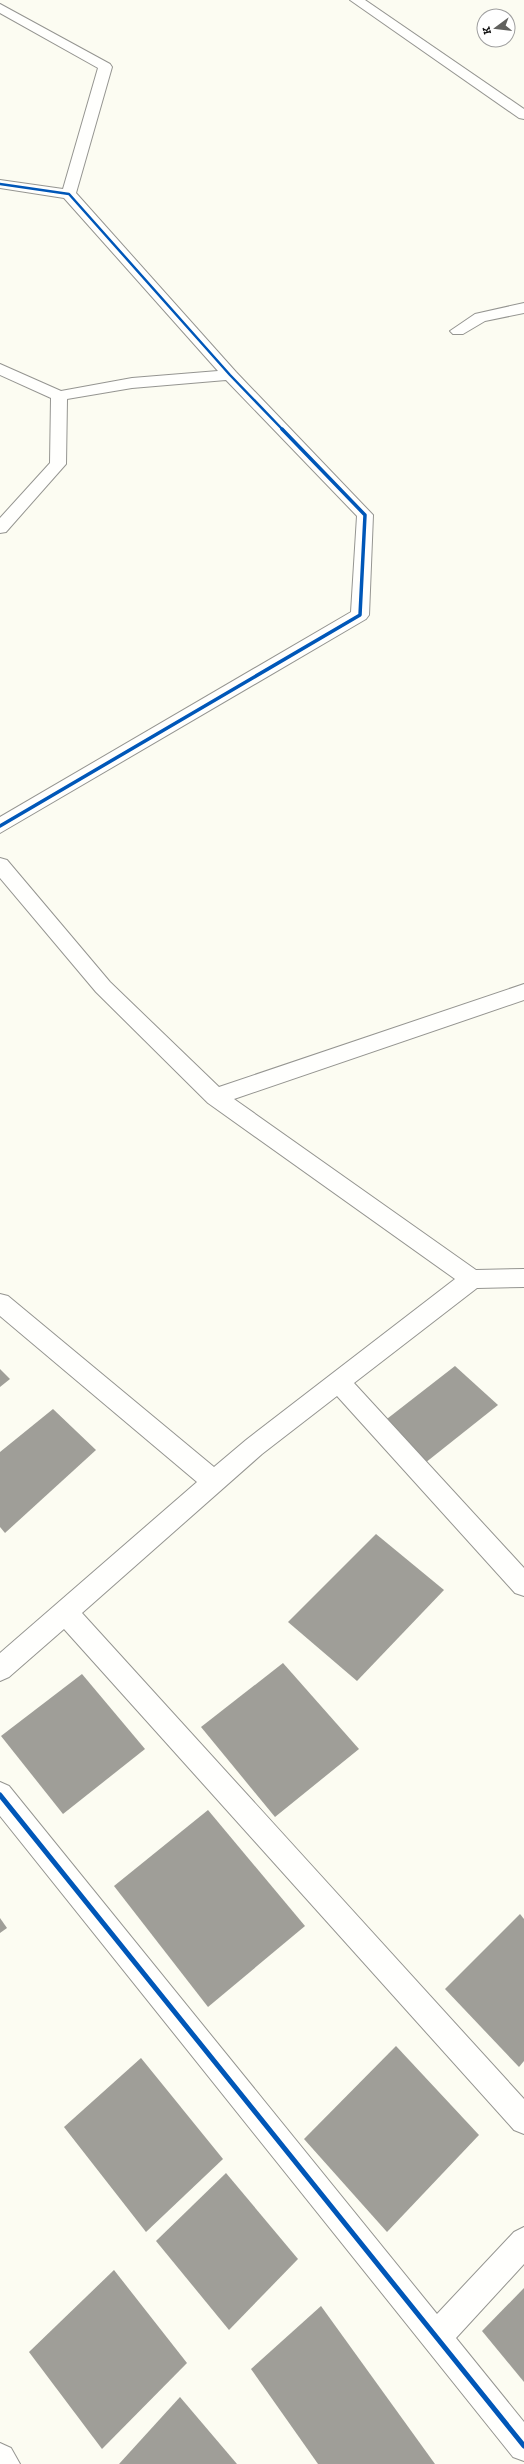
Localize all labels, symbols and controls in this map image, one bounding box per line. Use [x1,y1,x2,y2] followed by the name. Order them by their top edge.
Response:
[476,8,516,48] north arrow
[479,25,494,36] text: K

